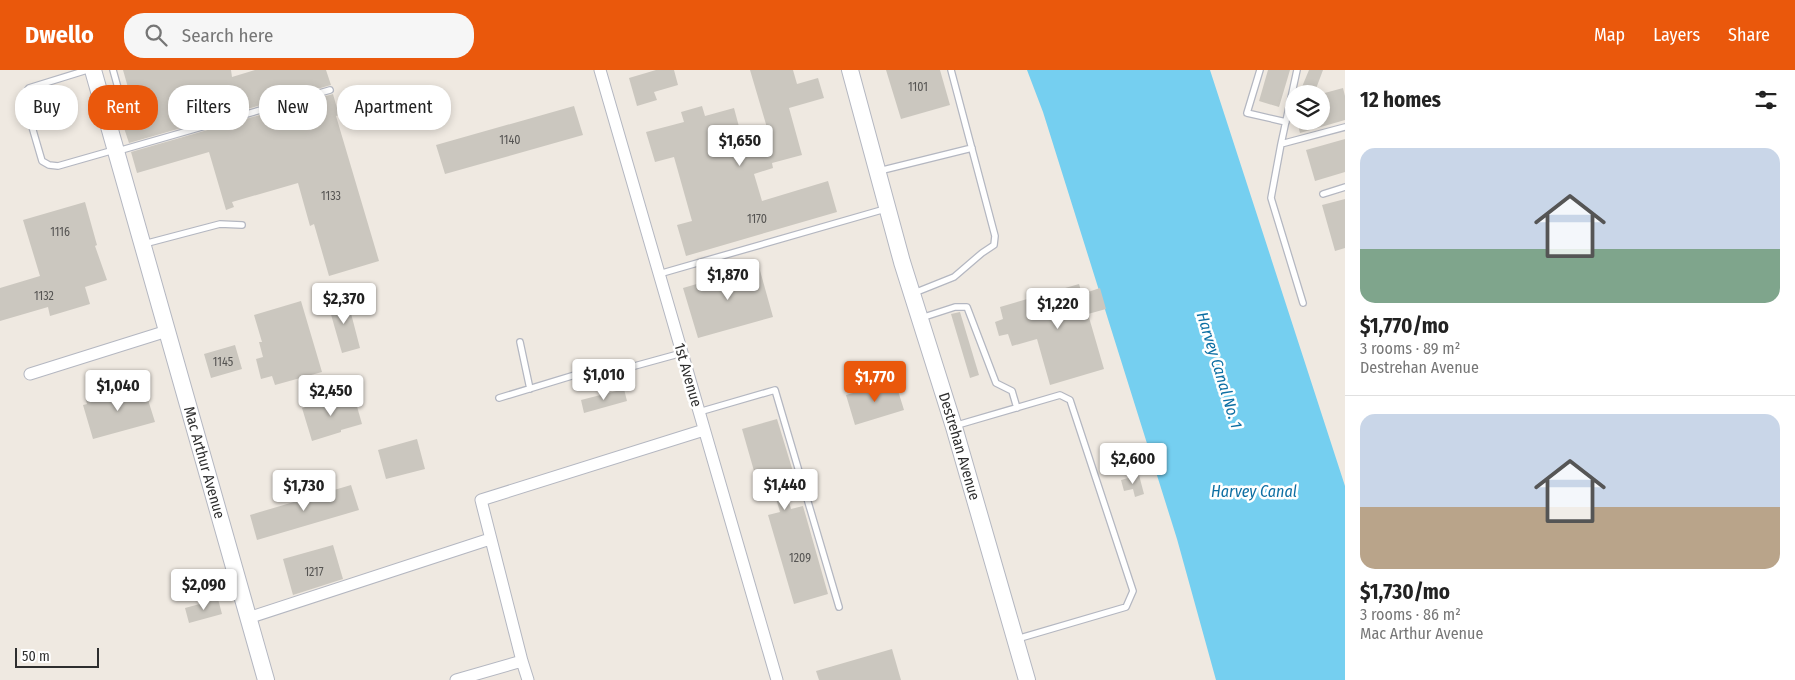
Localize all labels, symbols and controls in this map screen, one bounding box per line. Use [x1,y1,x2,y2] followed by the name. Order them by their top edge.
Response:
[124,13,474,58] search box
[25,21,94,49] text: Dwello
[142,21,170,49] icon: search
[182,24,273,47] text: Search here
[1594,24,1625,46] text: Map
[1653,24,1700,46] text: Layers
[1728,24,1770,46] text: Share
[908,80,928,94] house number: 1101
[15,85,78,130] chip: Buy
[88,85,158,130] chip: Rent
[168,85,249,130] chip: Filters
[259,85,327,130] chip: New
[337,85,451,130] chip: Apartment
[1285,85,1330,130] map controls
[1285,85,1330,130] button: layers
[1752,86,1780,114] icon: filters
[1360,87,1441,113] text: 12 homes
[699,124,781,167] pin: $1,650
[719,131,761,150] text: $1,650
[499,133,521,147] house number: 1140
[1525,181,1615,271] icon: home
[321,189,341,203] house number: 1133
[747,212,767,226] house number: 1170
[50,225,70,239] house number: 1116
[687,258,769,301] pin: $1,870
[707,265,749,284] text: $1,870
[303,282,385,325] pin: $2,370
[1017,288,1099,330] pin: $1,220
[34,289,54,303] house number: 1132
[323,289,365,308] text: $2,370
[1037,294,1079,313] text: $1,220
[1193,310,1246,431] water label: Harvey Canal No. 1
[1360,313,1449,339] text: $1,770/mo
[1360,339,1460,358] text: 3 rooms · 89 m²
[670,341,706,409] street label: 1st Avenue
[213,355,234,369] house number: 1145
[563,358,645,401] pin: $1,010
[1360,358,1479,377] text: Destrehan Avenue
[834,360,916,403] pin: $1,770
[583,365,625,384] text: $1,010
[855,367,895,386] text: $1,770
[77,370,159,412] pin: $1,040
[290,374,372,417] pin: $2,450
[96,376,140,395] text: $1,040
[309,381,353,400] text: $2,450
[935,390,984,502] street label: Destrehan Avenue
[180,404,229,521] street label: Mac Arthur Avenue
[1092,442,1174,485] pin: $2,600
[1525,446,1615,536] icon: home
[1111,449,1155,468] text: $2,600
[744,468,826,511] pin: $1,440
[263,470,345,512] pin: $1,730
[764,475,806,494] text: $1,440
[284,476,324,495] text: $1,730
[1211,482,1297,501] water label: Harvey Canal
[789,551,811,565] house number: 1209
[304,565,324,579] house number: 1217
[163,568,245,611] pin: $2,090
[182,575,226,594] text: $2,090
[1360,579,1450,605] text: $1,730/mo
[1360,605,1461,624] text: 3 rooms · 86 m²
[1360,624,1483,643] text: Mac Arthur Avenue
[15,645,99,668] scale bar
[22,648,50,665] text: 50 m

